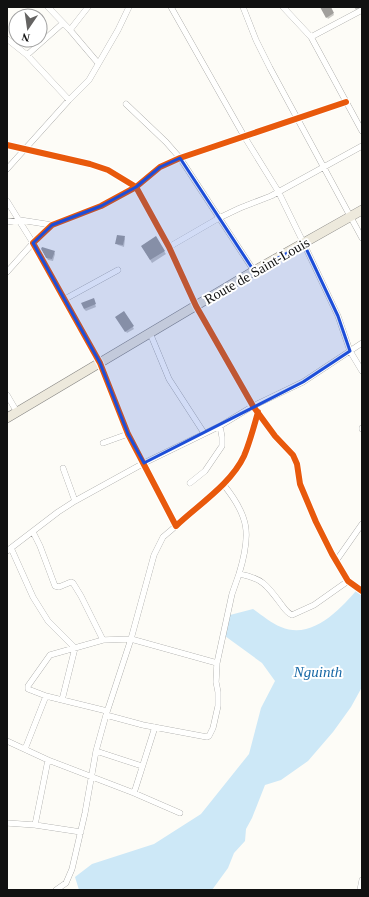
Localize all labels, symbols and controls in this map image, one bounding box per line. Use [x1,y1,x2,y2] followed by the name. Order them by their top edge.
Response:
[8,8,48,48] north arrow
[20,31,31,44] text: N
[202,235,312,307] street label: Route de Saint-Louis
[293,664,342,680] water label: Nguinth

